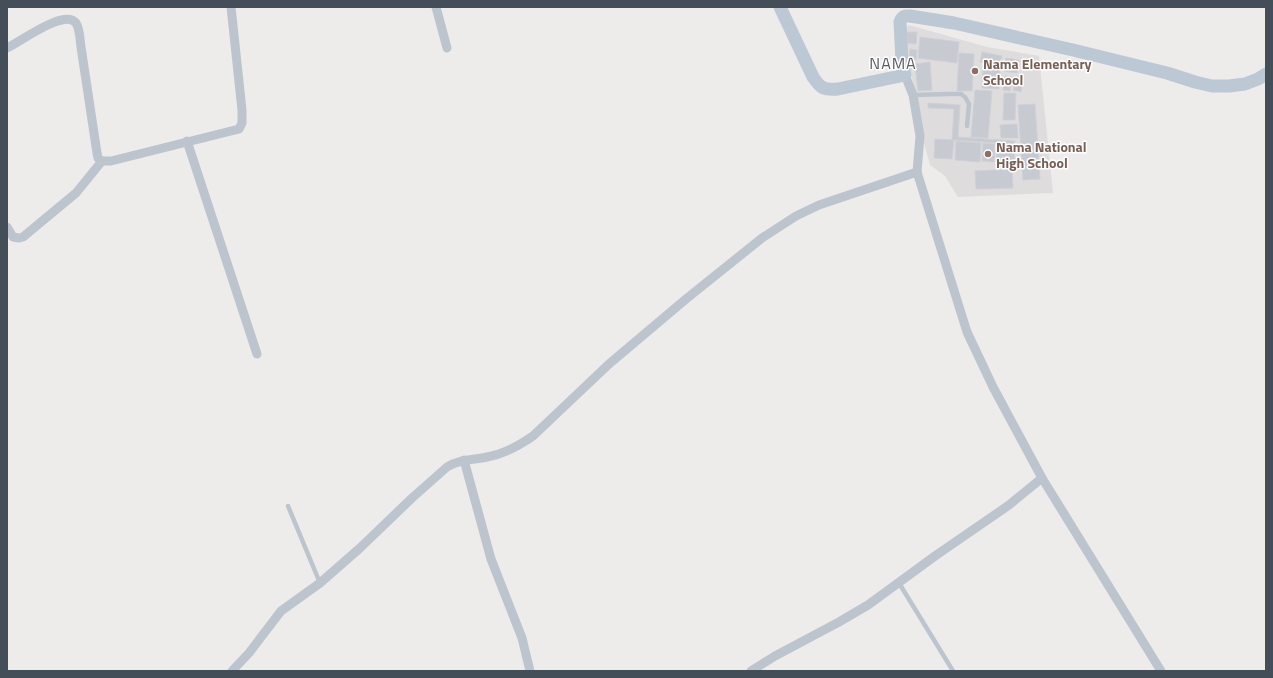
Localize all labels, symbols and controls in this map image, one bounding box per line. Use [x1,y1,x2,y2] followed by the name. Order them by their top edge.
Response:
[869,51,917,75] district label: NAMA
[983,53,1092,90] place label: Nama Elementary School
[970,66,980,76] marker: Nama Elementary School
[996,136,1087,173] place label: Nama National High School
[983,149,993,159] marker: Nama National High School

